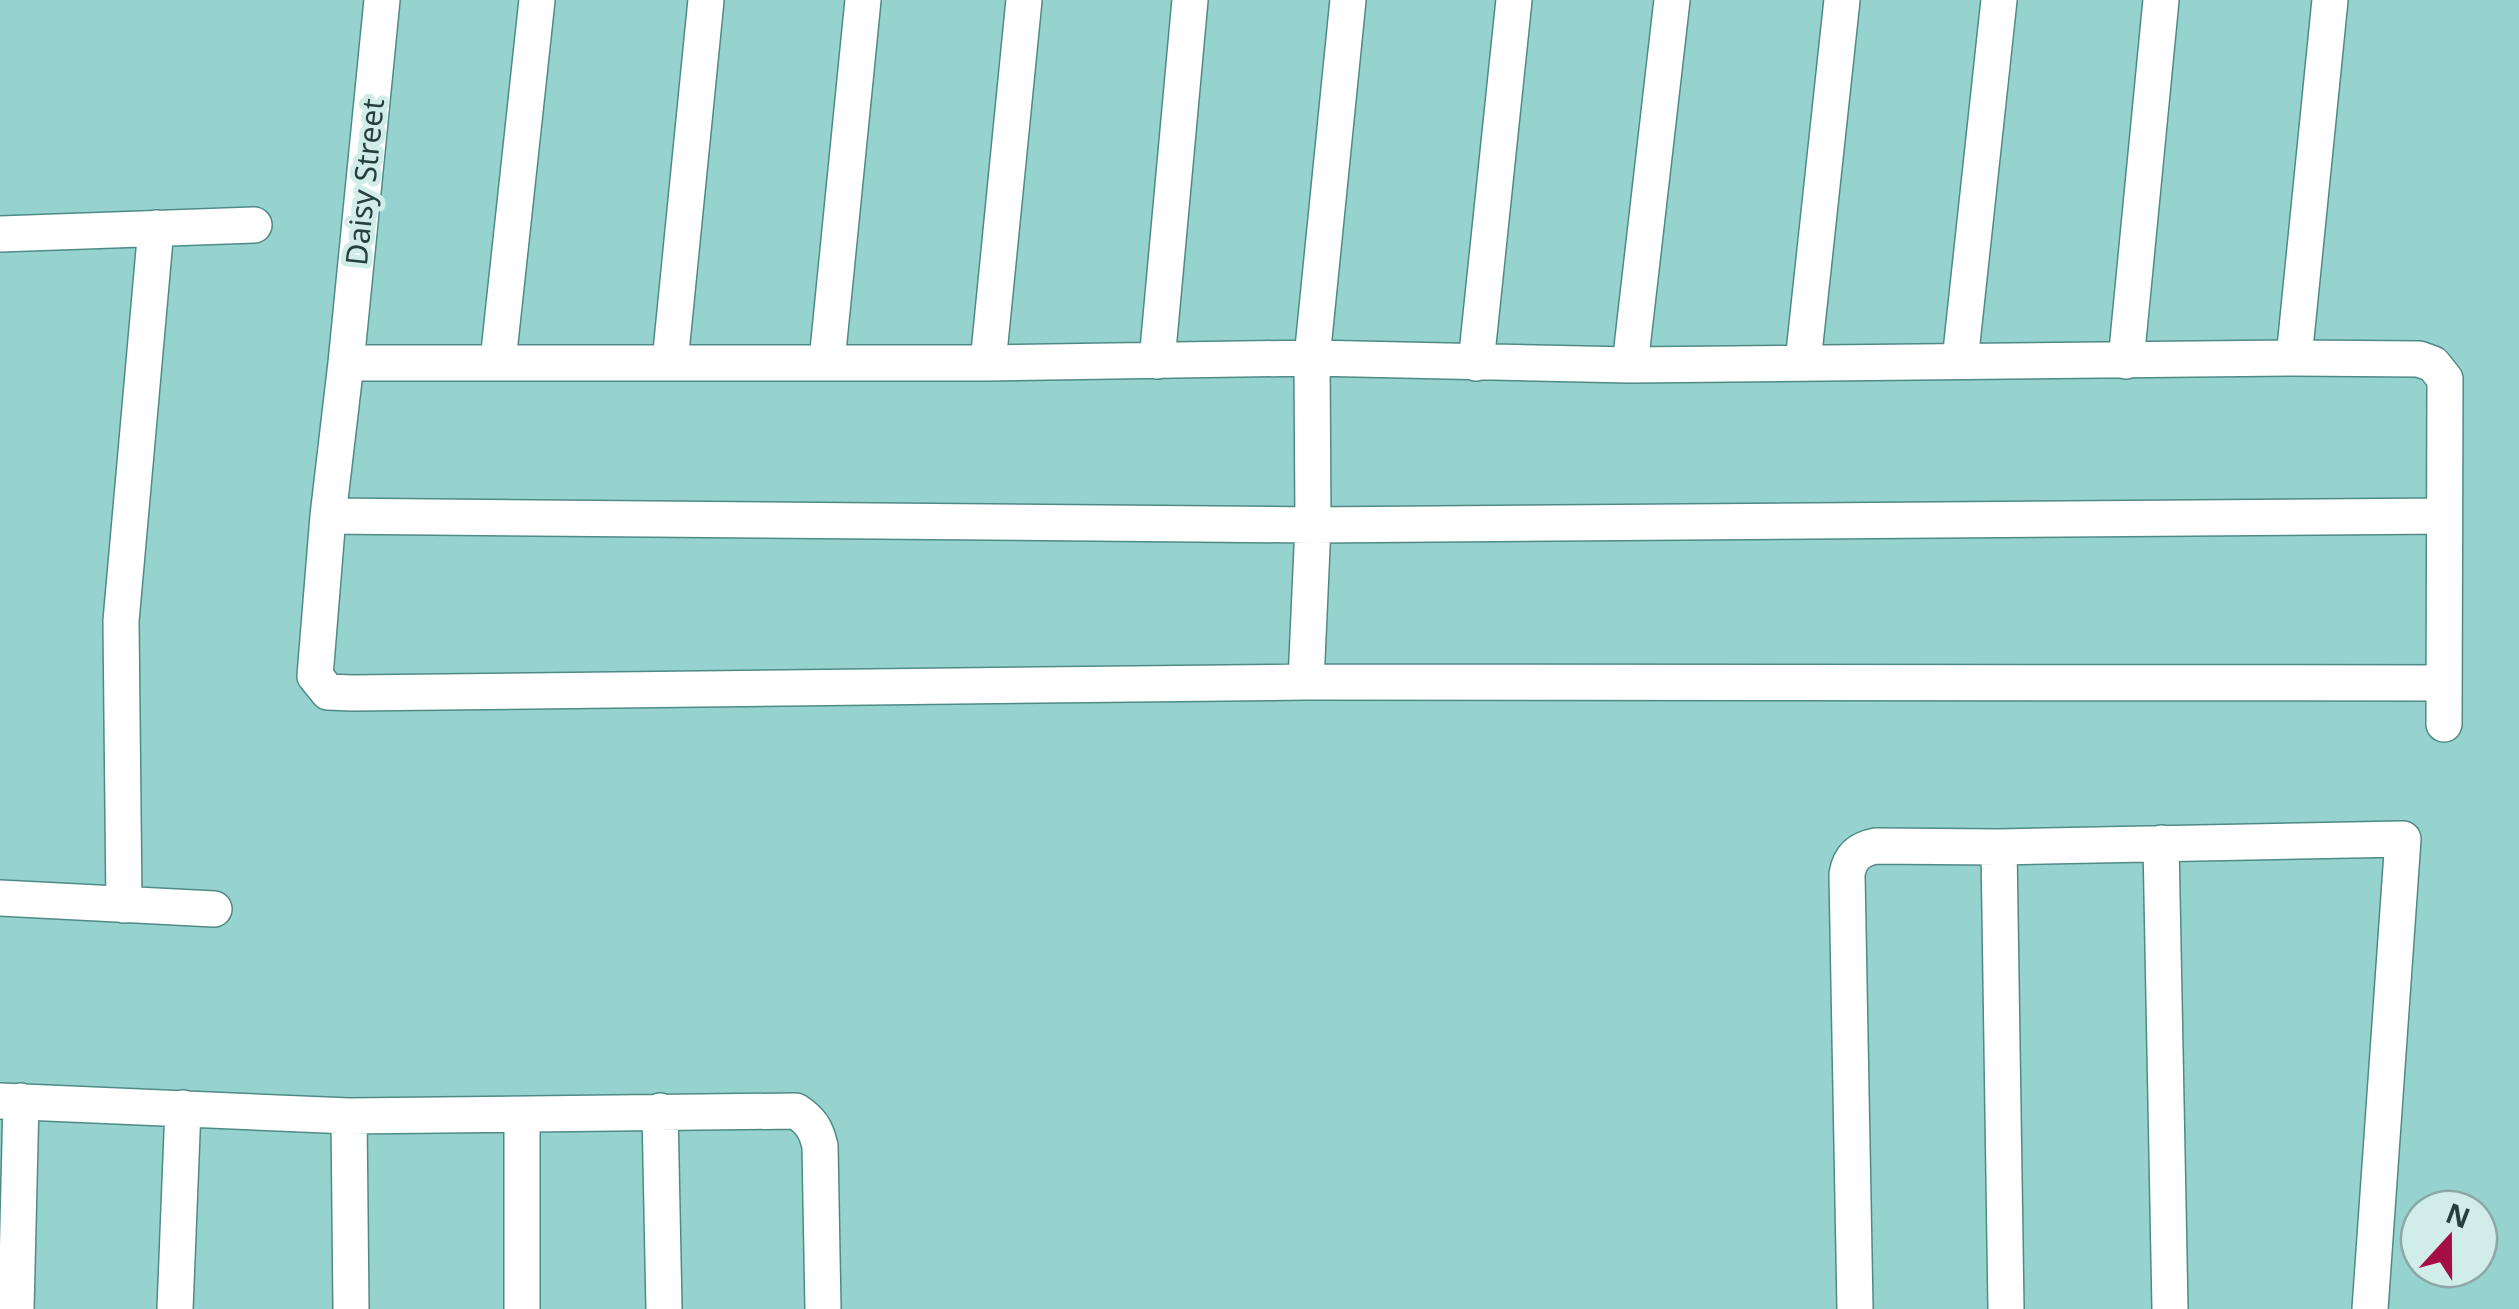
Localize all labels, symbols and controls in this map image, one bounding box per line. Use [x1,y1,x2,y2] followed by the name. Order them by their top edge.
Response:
[335,96,393,268] street label: Daisy Street
[2399,1189,2499,1289] north arrow
[2441,1193,2476,1237] text: N

